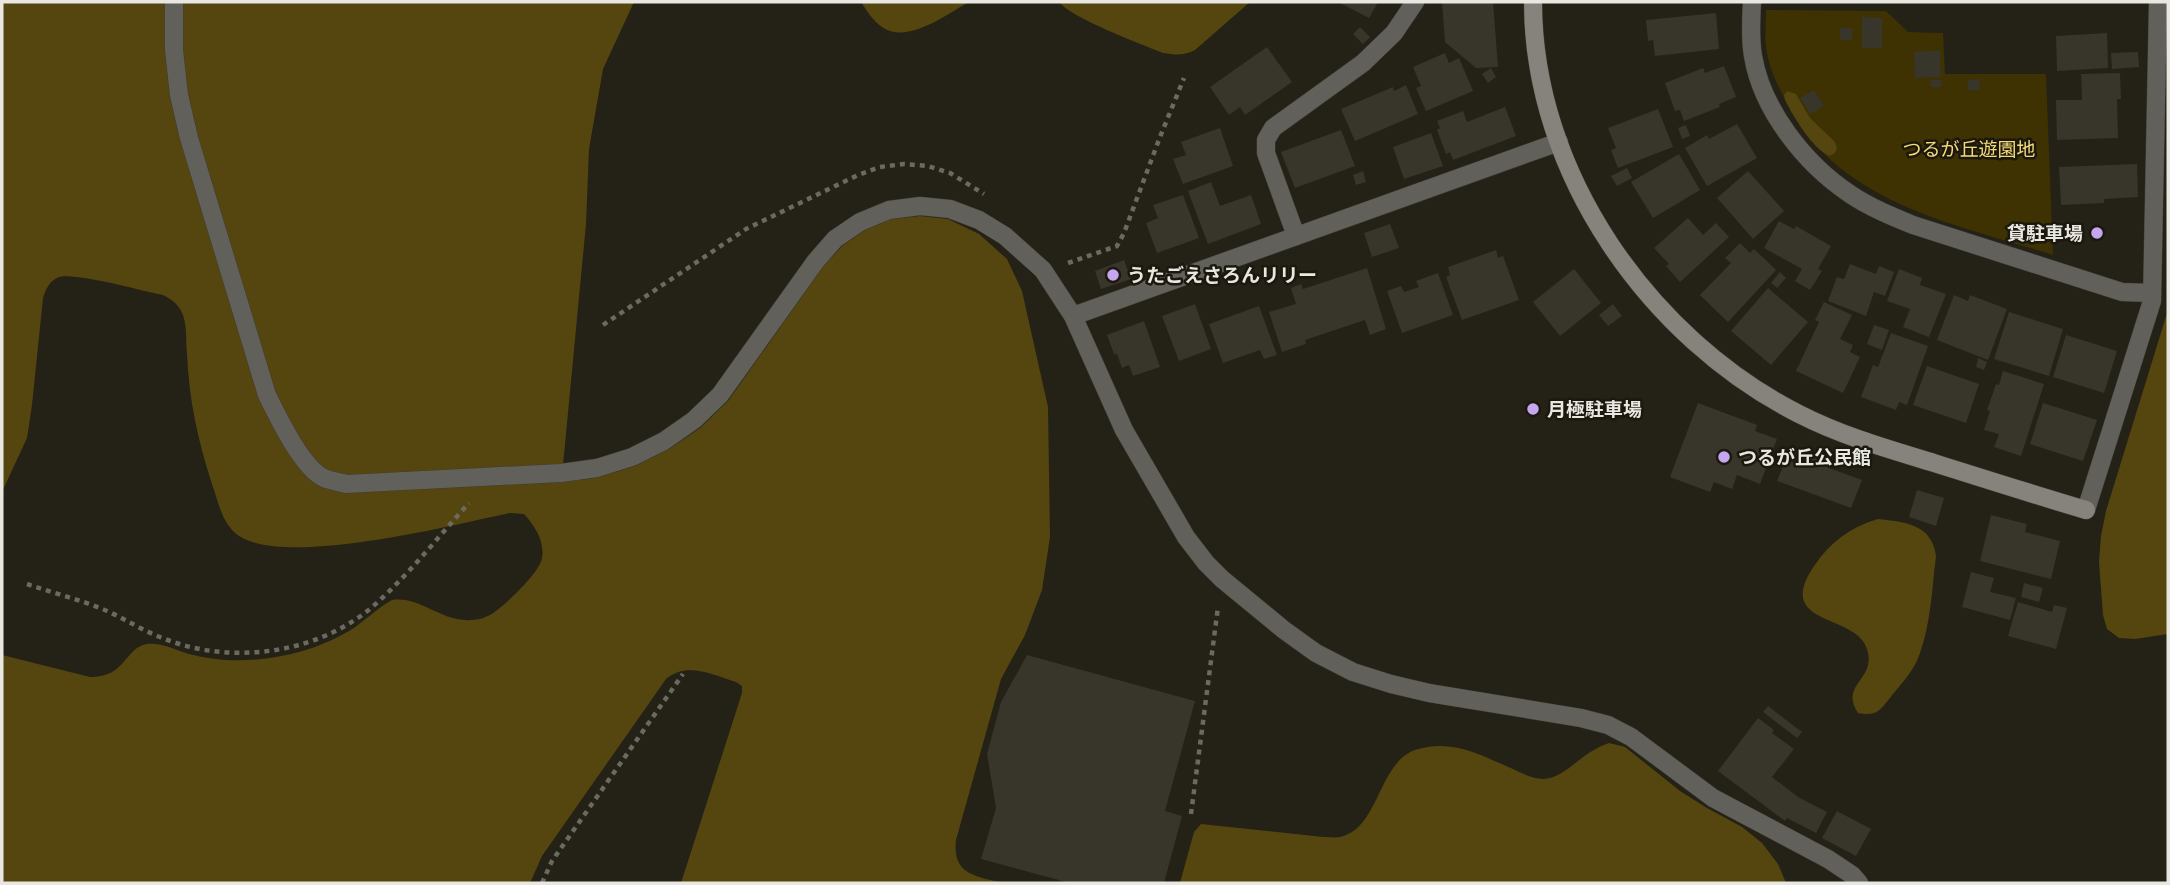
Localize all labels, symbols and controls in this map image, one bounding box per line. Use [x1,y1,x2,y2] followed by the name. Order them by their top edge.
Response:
[1902,137,2036,161] park label: つるが丘遊園地
[2007,221,2083,245] place label: 貸駐車場
[2089,225,2105,241] marker: 貸駐車場
[1127,263,1317,287] place label: うたごえさろんリリー
[1105,267,1121,283] marker: うたごえさろんリリー
[1547,397,1642,421] place label: 月極駐車場
[1525,401,1541,417] marker: 月極駐車場
[1738,445,1871,469] place label: つるが丘公民館
[1716,449,1732,465] marker: つるが丘公民館

